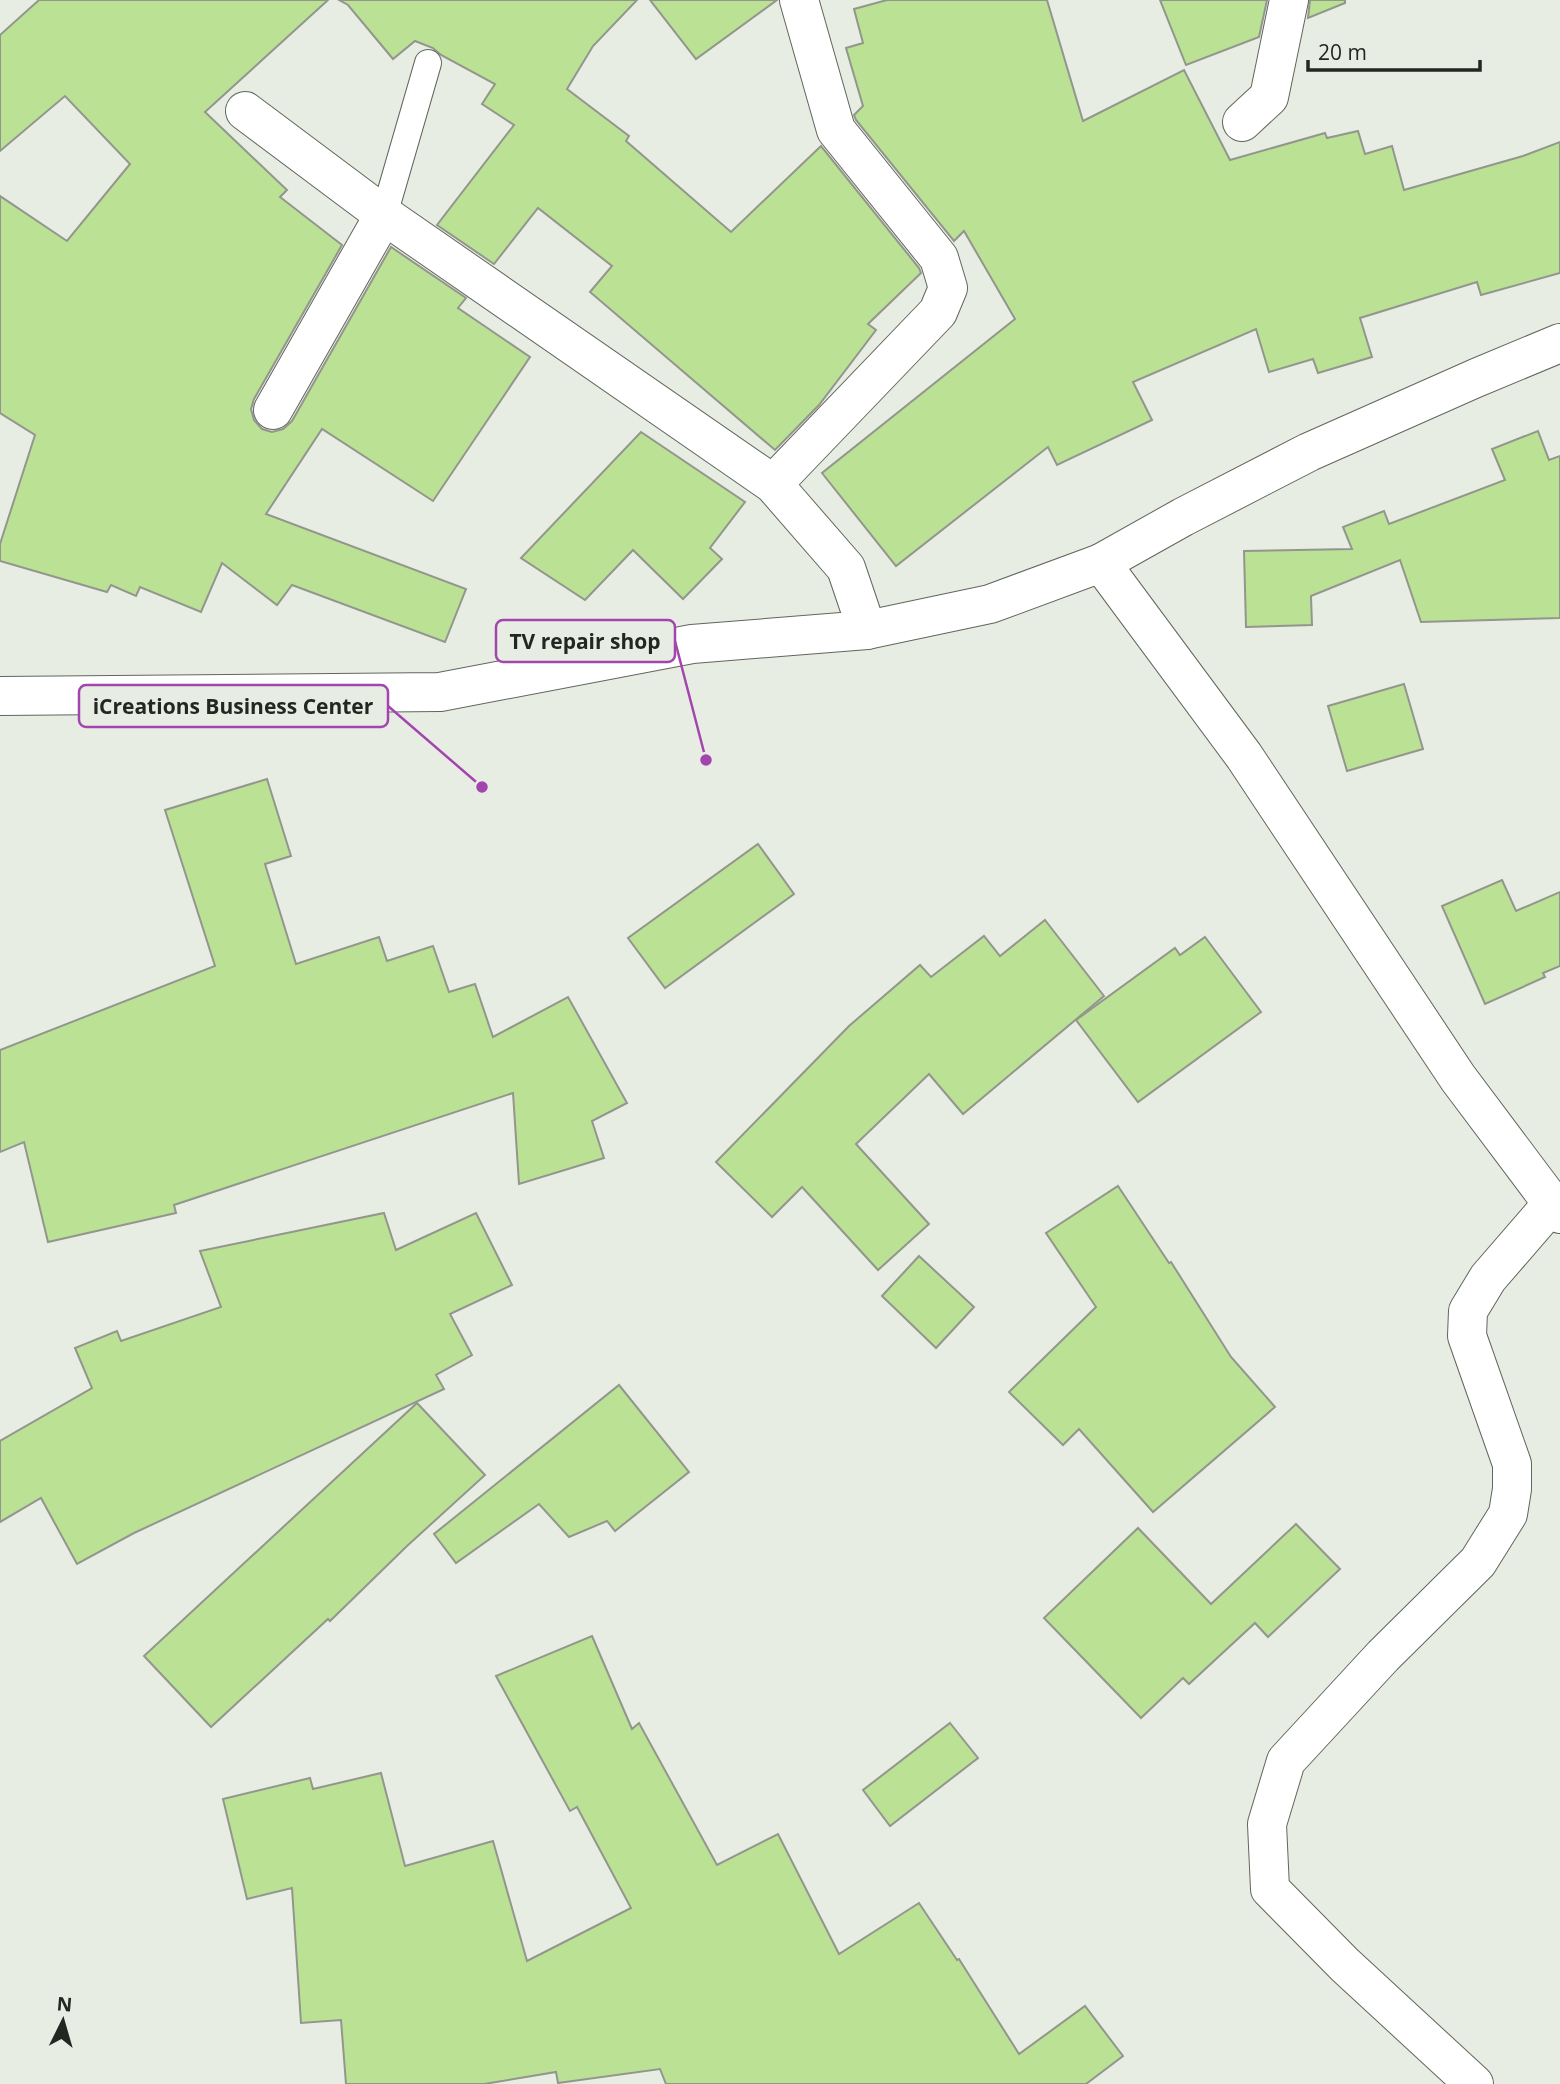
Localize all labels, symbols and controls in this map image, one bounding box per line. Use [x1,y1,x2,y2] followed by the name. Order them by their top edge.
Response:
[1308,28,1480,72] scale bar
[1318,38,1367,66] text: 20 m
[496,620,675,662] callout: TV repair shop
[509,627,661,655] text: TV repair shop
[79,685,388,727] callout: iCreations Business Center
[93,692,374,720] text: iCreations Business Center
[28,1986,98,2056] north arrow
[56,1990,73,2018] text: N

